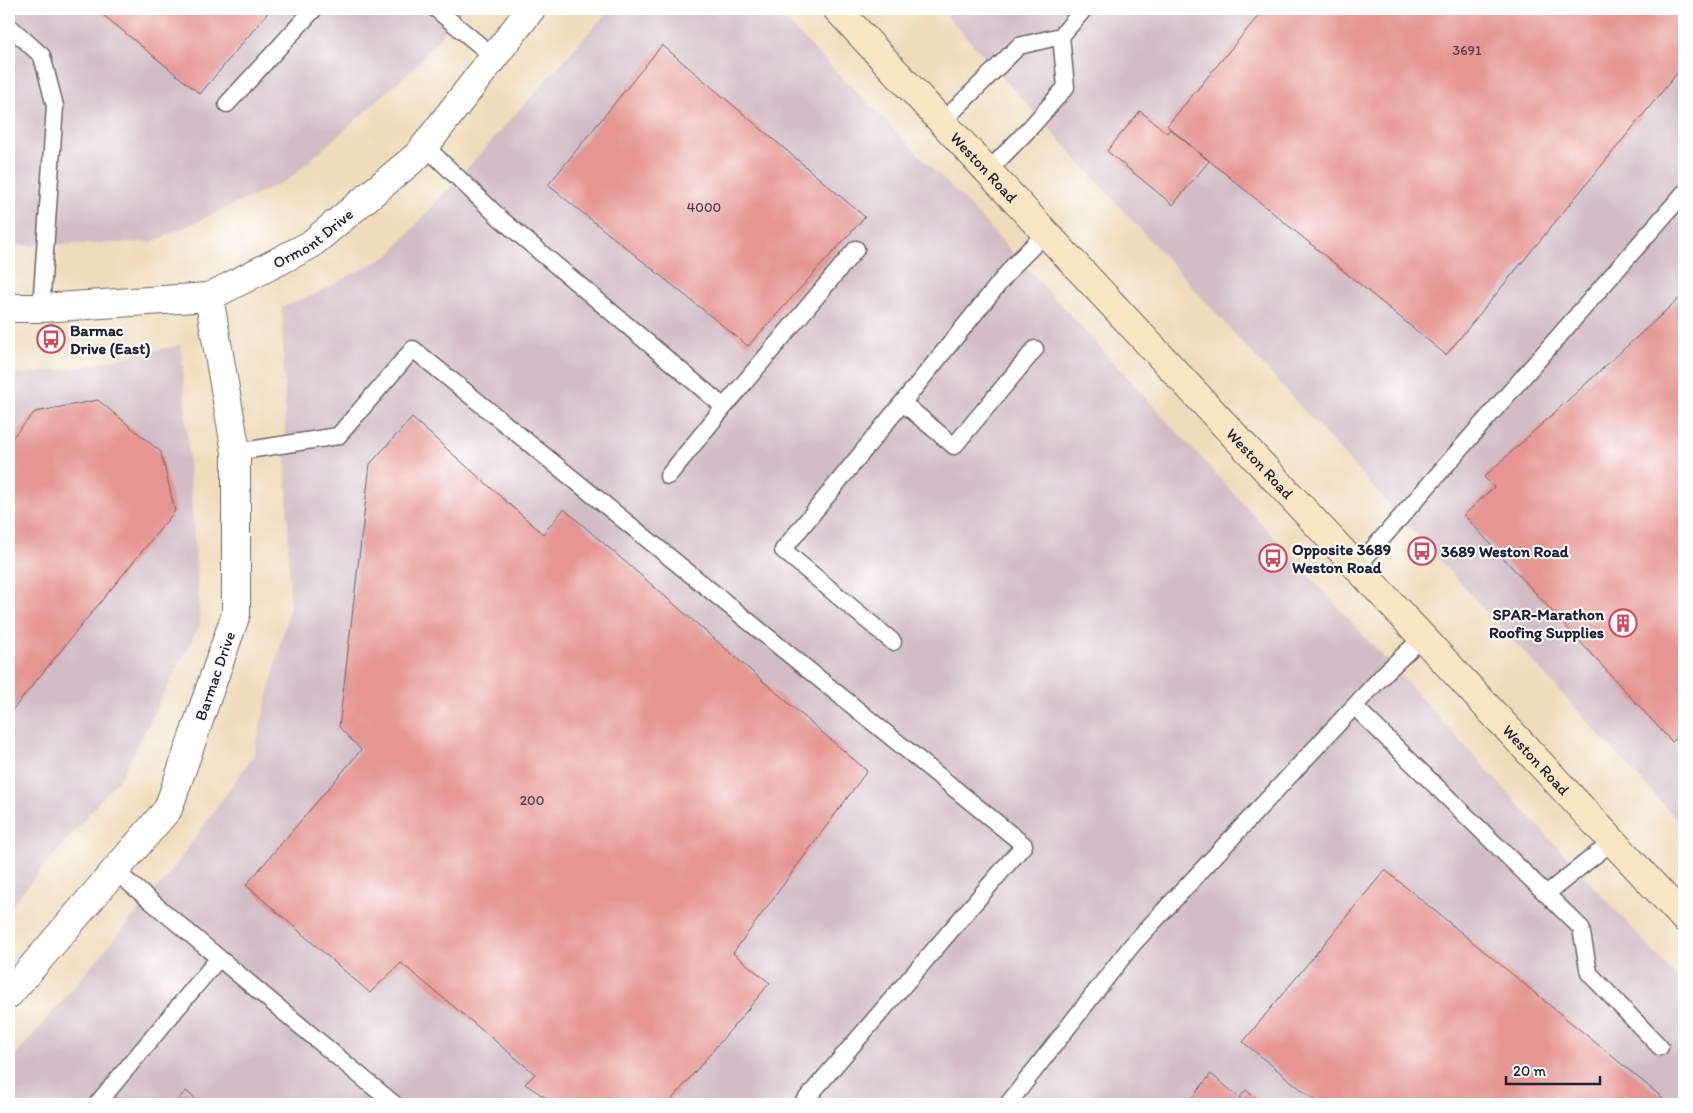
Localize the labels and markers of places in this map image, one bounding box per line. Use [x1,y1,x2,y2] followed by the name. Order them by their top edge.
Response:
[70,321,150,359] place label: Barmac Drive (East)
[36,324,66,354] bus stop icon: Barmac Drive (East)
[1407,536,1437,566] bus stop icon: 3689 Weston Road
[1292,540,1391,577] place label: Opposite 3689 Weston Road
[1441,542,1569,561] place label: 3689 Weston Road
[1258,543,1288,573] bus stop icon: Opposite 3689 Weston Road
[1489,605,1605,643] place label: SPAR-Marathon Roofing Supplies
[1608,608,1638,638] building icon: SPAR-Marathon Roofing Supplies

